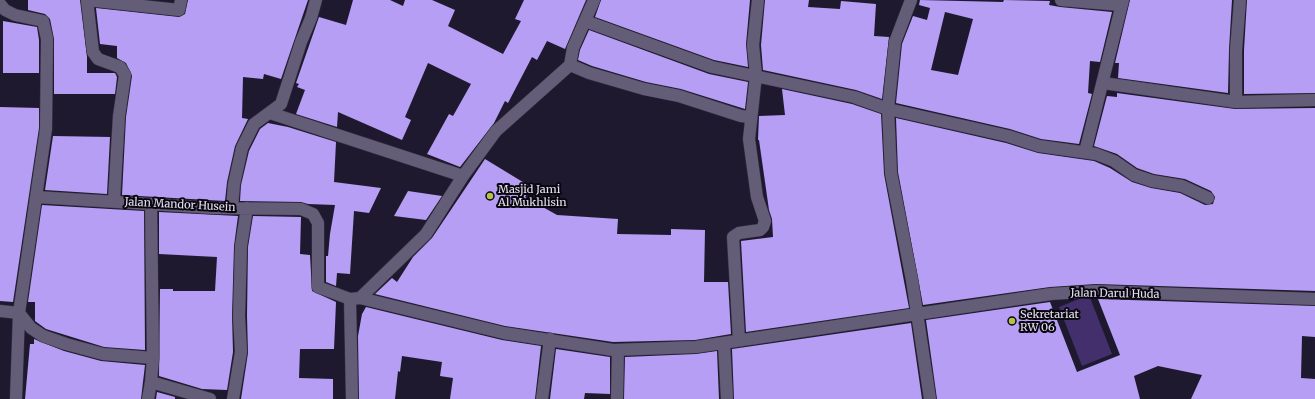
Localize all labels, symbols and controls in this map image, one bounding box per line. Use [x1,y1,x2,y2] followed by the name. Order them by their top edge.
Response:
[498,183,567,209] place label: Masjid Jami Al Mukhlisin
[485,191,495,201] marker: Masjid Jami Al Mukhlisin
[124,196,236,214] street label: Jalan Mandor Husein
[1070,287,1160,301] street label: Jalan Darul Huda
[1020,308,1079,334] place label: Sekretariat RW 06
[1007,316,1017,326] marker: Sekretariat RW 06

